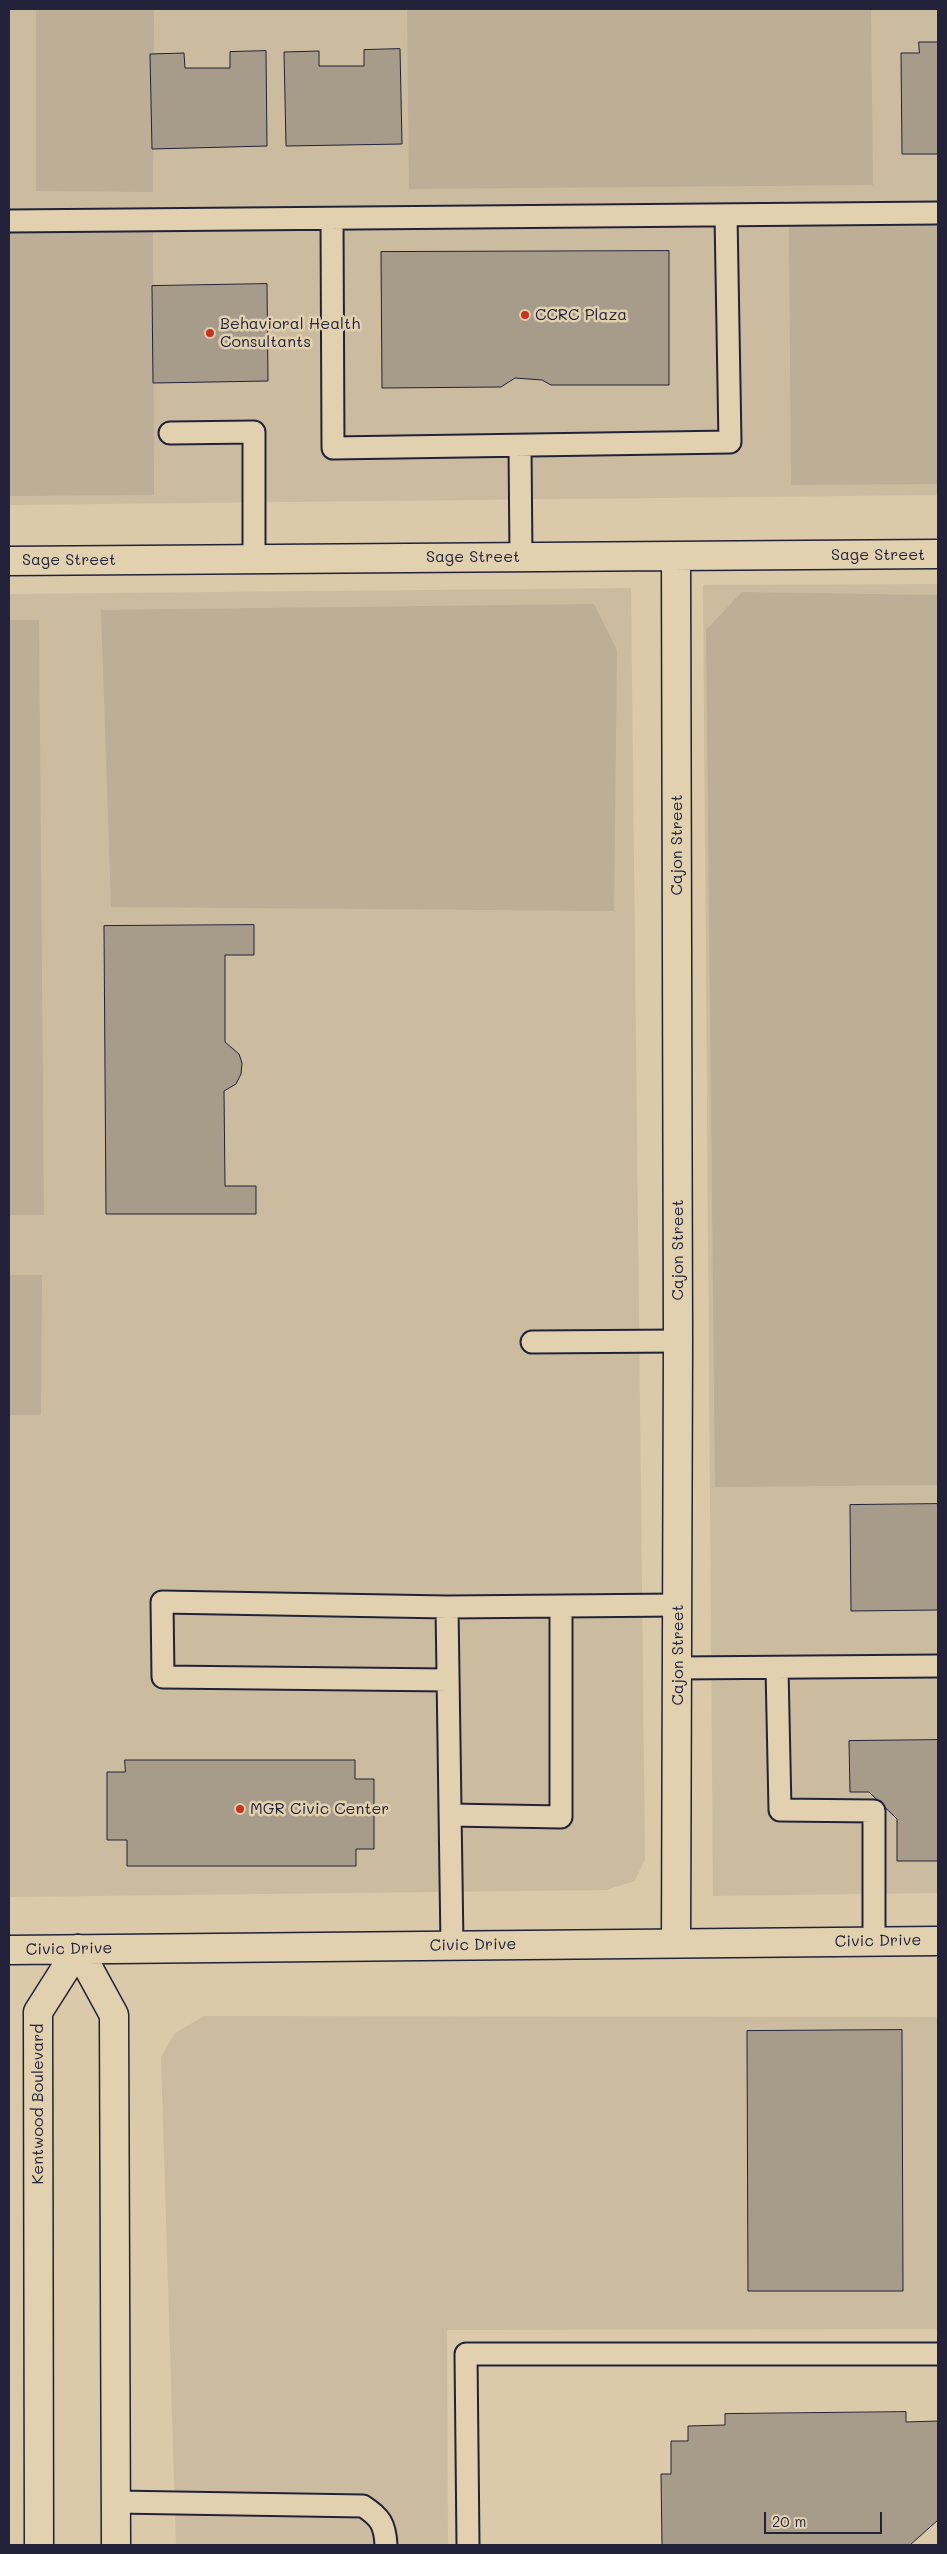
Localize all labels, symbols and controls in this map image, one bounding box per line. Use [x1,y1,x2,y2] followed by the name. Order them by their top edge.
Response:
[535,305,627,325] place label: CCRC Plaza
[519,309,531,321] marker: CCRC Plaza
[220,314,360,352] place label: Behavioral Health Consultants
[204,327,216,339] marker: Behavioral Health Consultants
[831,545,925,565] street label: Sage Street
[426,547,520,567] street label: Sage Street
[22,550,116,570] street label: Sage Street
[667,794,687,896] street label: Cajon Street
[668,1199,688,1301] street label: Cajon Street
[668,1604,688,1706] street label: Cajon Street
[250,1799,389,1819] place label: MGR Civic Center
[234,1803,246,1815] marker: MGR Civic Center
[835,1931,921,1951] street label: Civic Drive
[430,1935,516,1955] street label: Civic Drive
[26,1939,112,1959] street label: Civic Drive
[28,2024,48,2184] street label: Kentwood Boulevard
[767,2502,884,2534] scale bar
[772,2511,806,2531] text: 20 m

